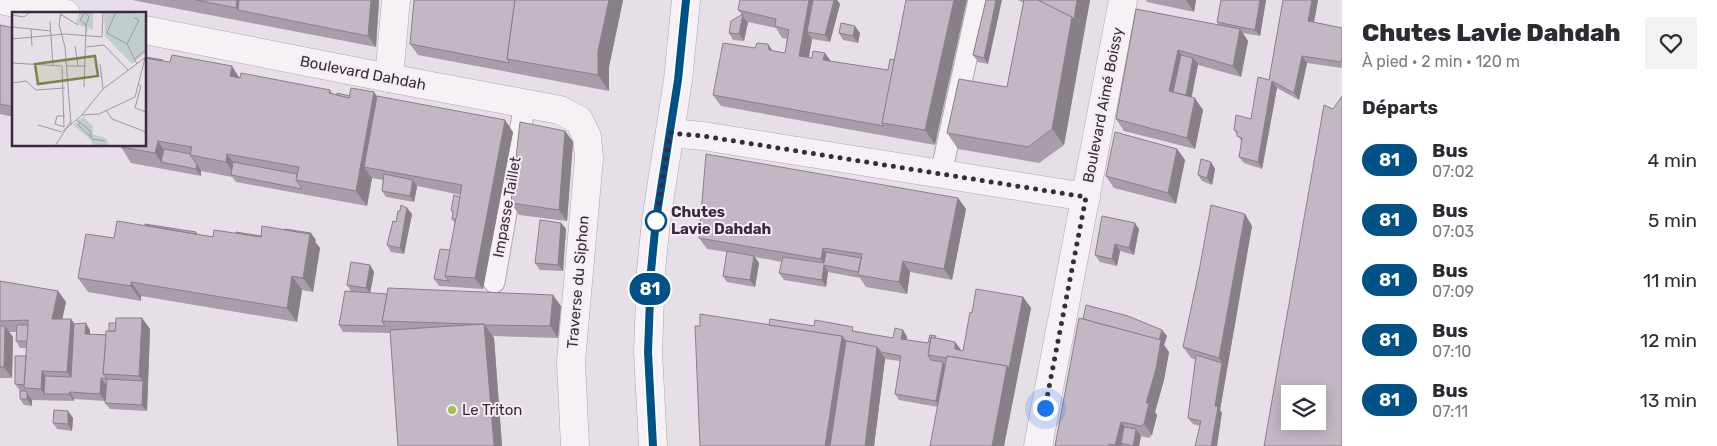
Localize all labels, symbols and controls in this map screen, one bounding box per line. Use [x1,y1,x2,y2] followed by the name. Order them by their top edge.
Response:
[12,12,146,146] inset map
[1645,17,1697,69] button: heart
[1362,19,1620,47] text: Chutes Lavie Dahdah
[1079,26,1127,184] street label: Boulevard Aimé Boissy
[298,52,428,94] street label: Boulevard Dahdah
[1362,52,1520,71] text: À pied · 2 min · 120 m
[1362,96,1438,119] text: Départs
[1432,139,1468,162] text: Bus
[1379,149,1400,171] text: 81
[1648,149,1697,172] text: 4 min
[489,155,525,259] street label: Impasse Taillet
[1432,162,1474,181] text: 07:02
[1432,199,1468,222] text: Bus
[671,203,771,238] place label: Chutes Lavie Dahdah
[1379,209,1400,231] text: 81
[1648,209,1697,232] text: 5 min
[645,210,667,232] marker: Chutes Lavie Dahdah
[563,215,593,349] street label: Traverse du Siphon
[1432,222,1474,241] text: 07:03
[1432,259,1468,282] text: Bus
[1379,269,1400,291] text: 81
[1643,269,1697,292] text: 11 min
[628,273,672,305] line badge: 81
[639,278,661,300] text: 81
[1432,282,1474,301] text: 07:09
[1432,319,1468,342] text: Bus
[1379,329,1400,351] text: 81
[1640,329,1697,352] text: 12 min
[1432,342,1471,361] text: 07:10
[1432,379,1468,402] text: Bus
[1281,385,1326,430] map controls
[1281,385,1326,430] button: layers
[1379,389,1400,411] text: 81
[1640,389,1697,412] text: 13 min
[1033,396,1058,421] your location
[462,401,522,419] place label: Le Triton
[1432,402,1468,421] text: 07:11
[446,404,458,416] marker: Le Triton

